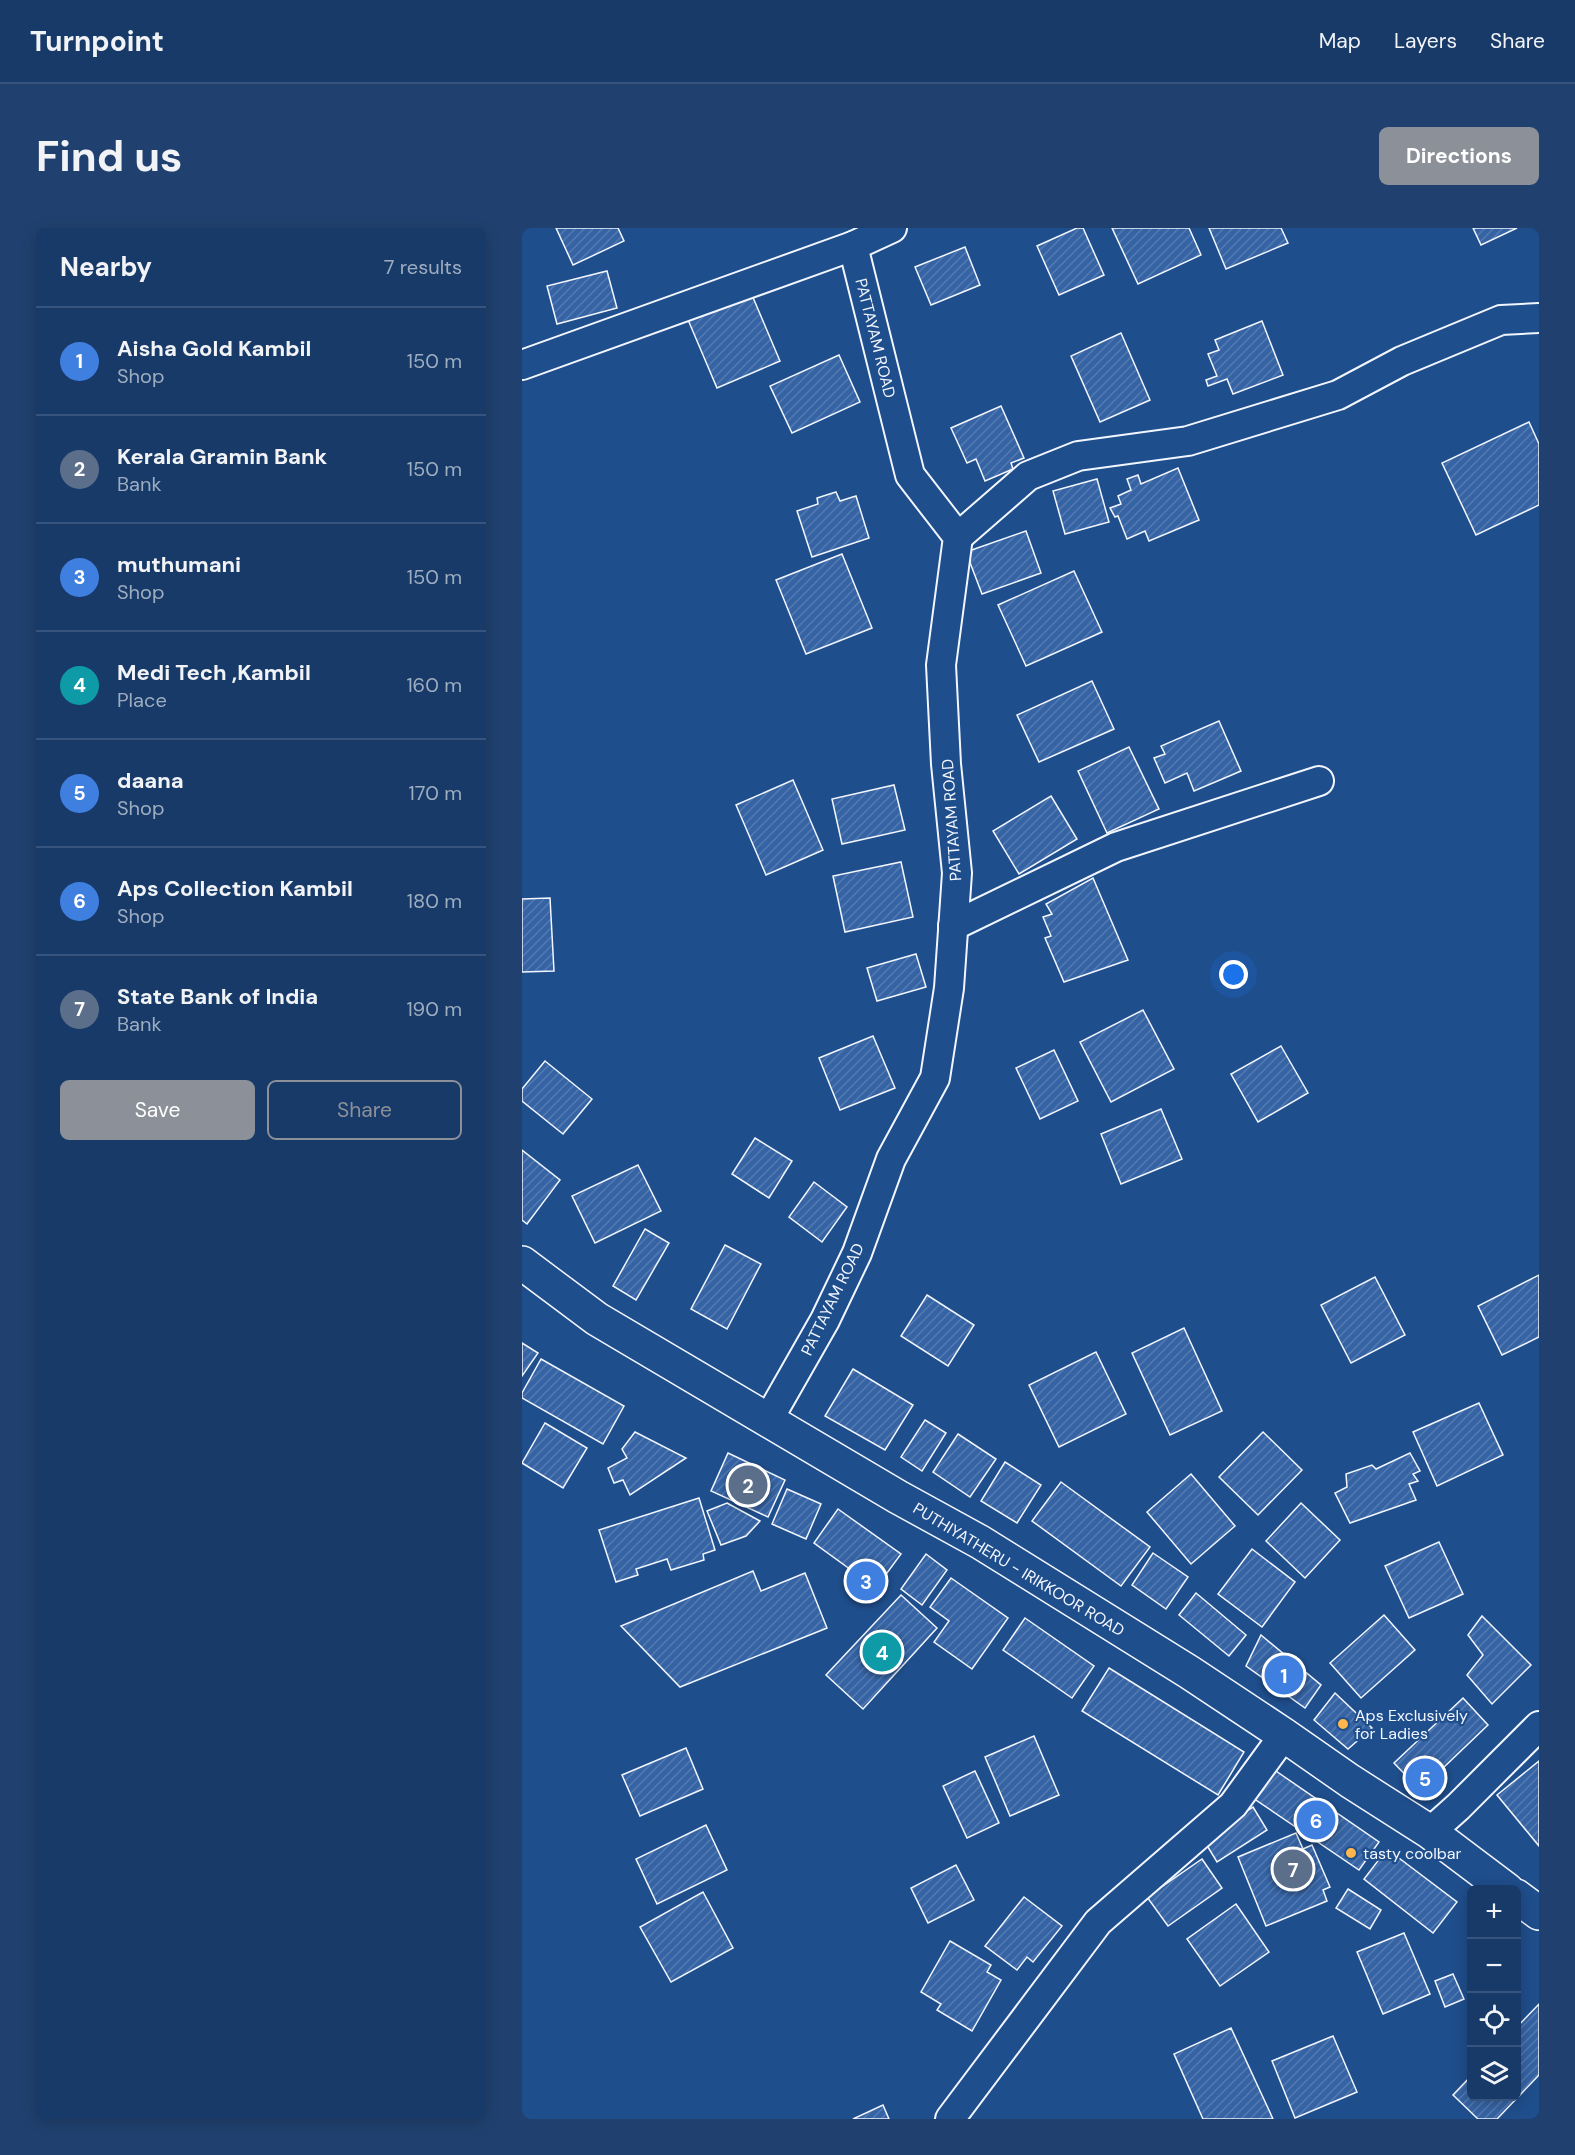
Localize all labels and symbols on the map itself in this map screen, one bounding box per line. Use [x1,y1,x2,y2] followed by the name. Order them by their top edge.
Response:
[851,276,901,400] street label: PATTAYAM ROAD
[937,758,966,882] street label: PATTAYAM ROAD
[1219,960,1248,989] your location
[796,1240,869,1359] street label: PATTAYAM ROAD
[728,1462,768,1508] pin: 2
[909,1498,1128,1641] street label: PUTHIYATHERU - IRIKKOOR ROAD
[846,1558,886,1604] pin: 3
[862,1630,902,1674] pin: 4
[1264,1652,1304,1698] pin: 1
[1355,1705,1468,1744] place label: Aps Exclusively for Ladies
[1336,1717,1350,1731] marker: Aps Exclusively for Ladies
[1406,1756,1444,1800] pin: 5
[1296,1798,1336,1842] pin: 6
[1363,1843,1461,1864] place label: tasty coolbar
[1274,1846,1312,1892] pin: 7
[1344,1846,1358,1860] marker: tasty coolbar

